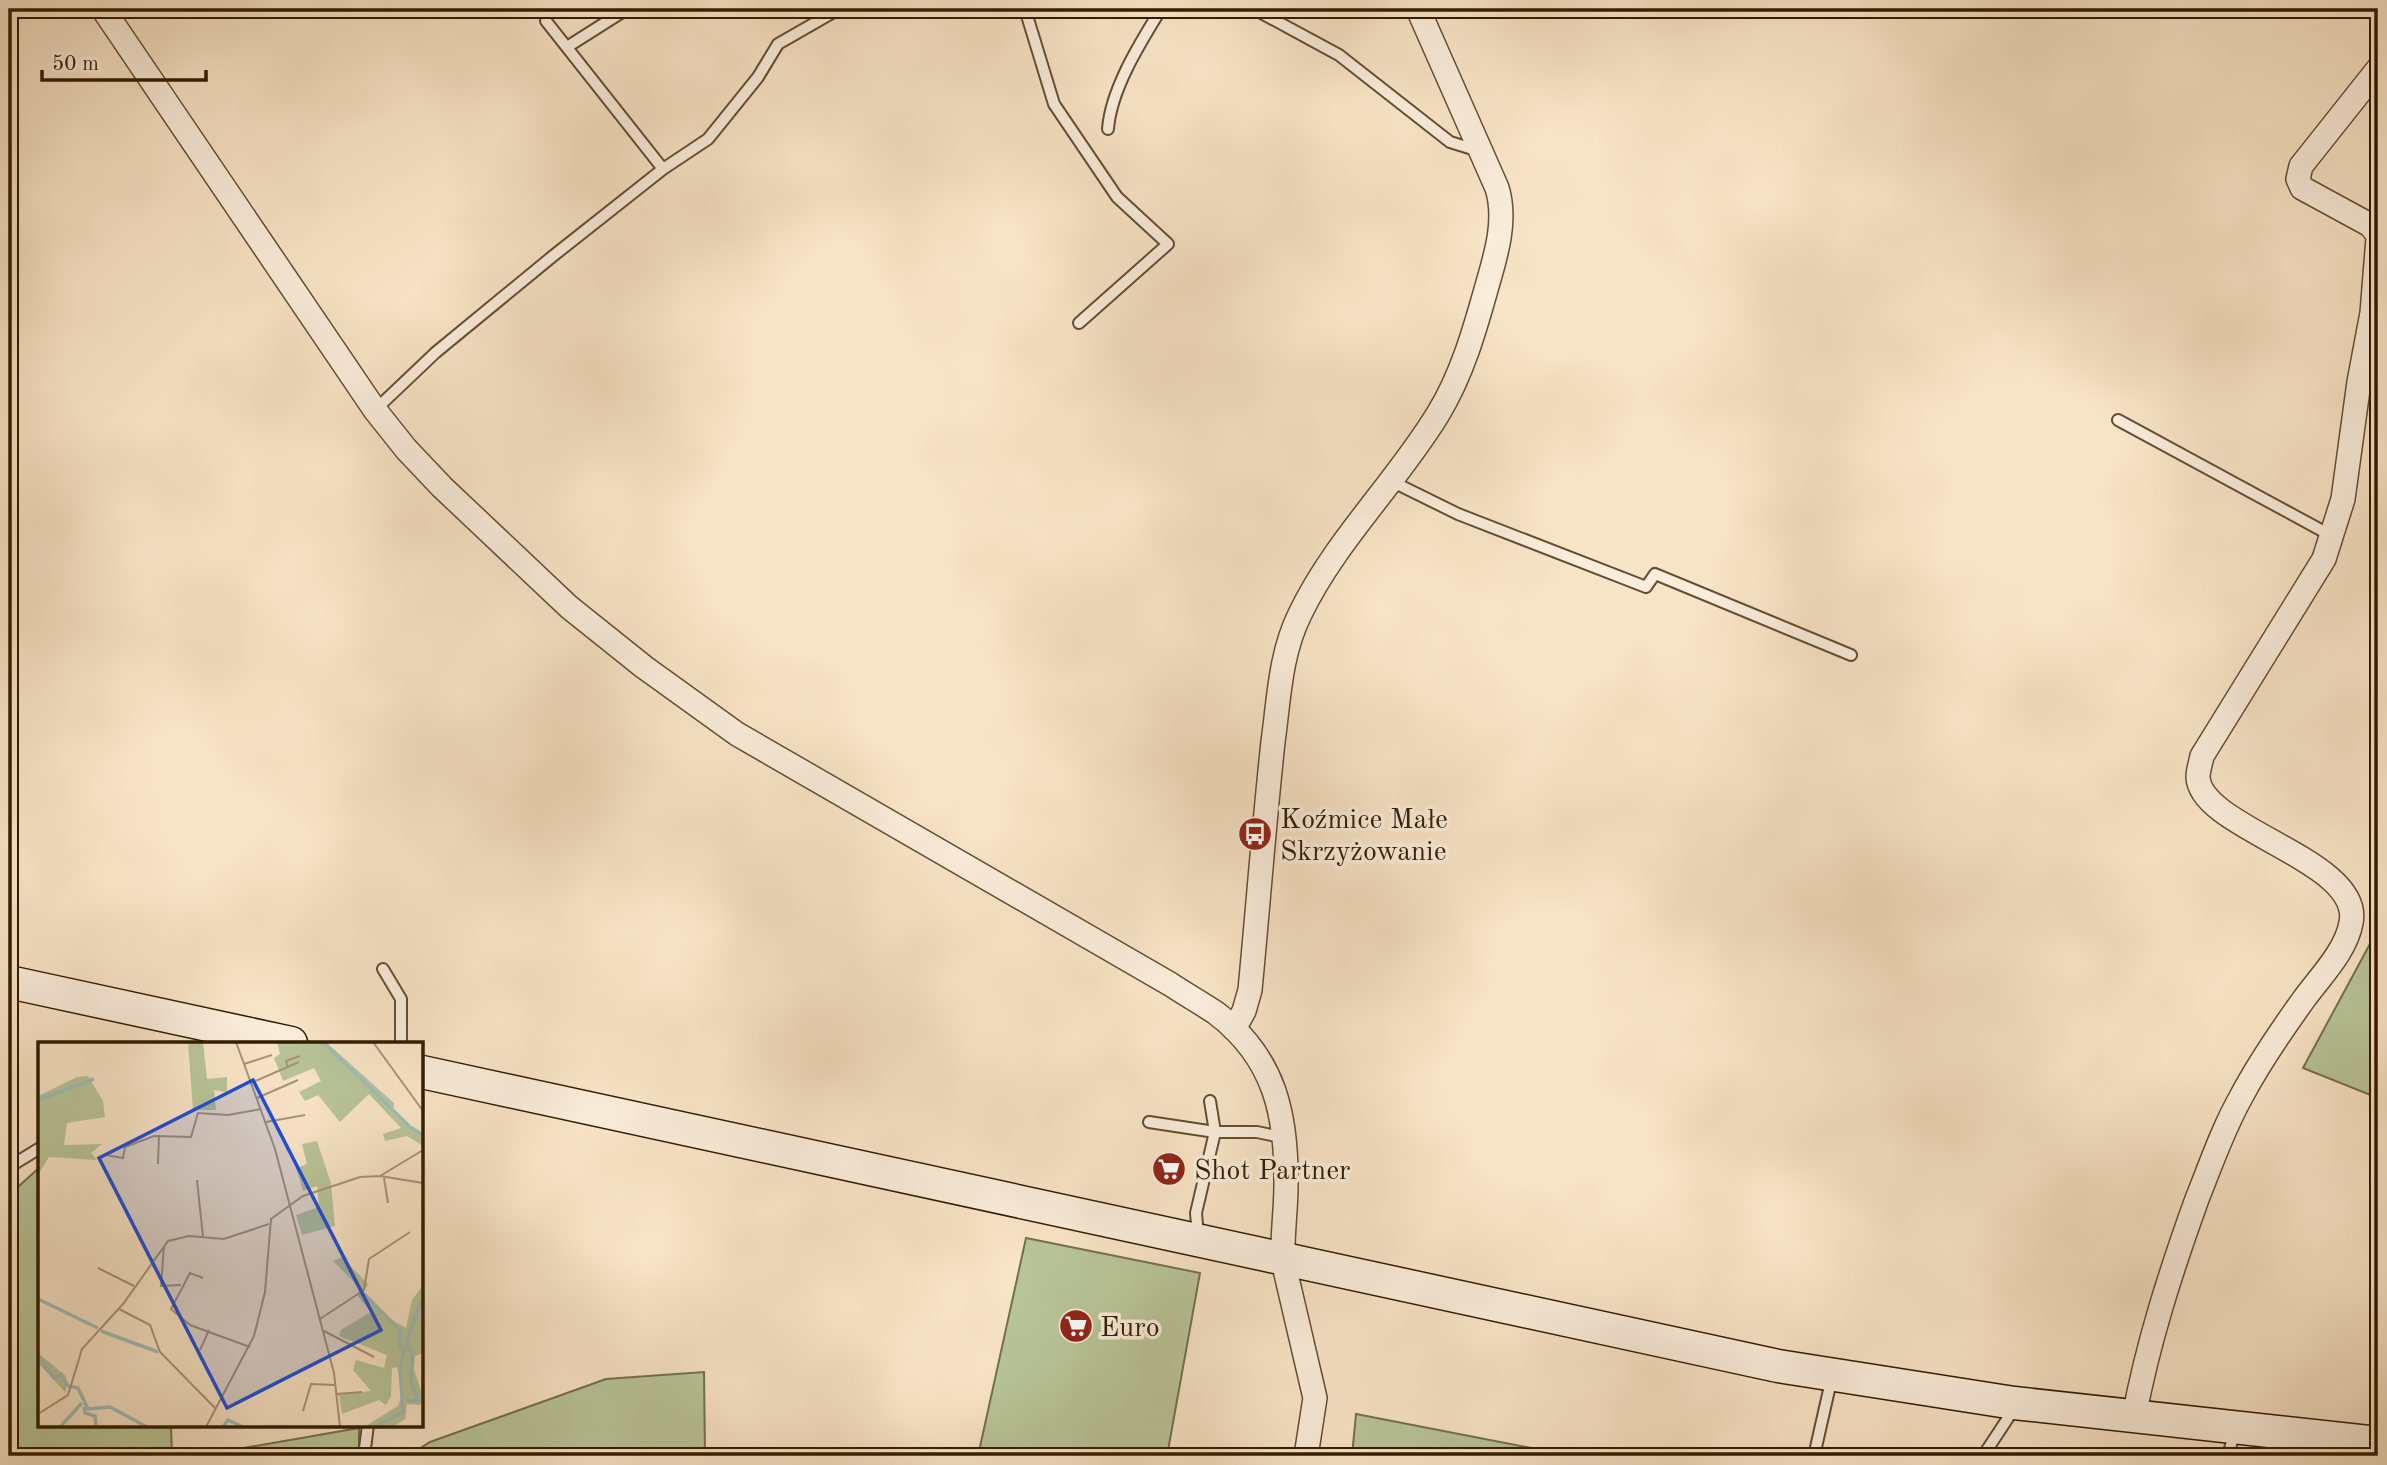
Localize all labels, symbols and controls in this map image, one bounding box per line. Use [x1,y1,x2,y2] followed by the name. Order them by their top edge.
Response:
[42,38,206,82] scale bar
[52,54,99,75] text: 50 m
[1280,807,1448,867] place label: Koźmice Małe Skrzyżowanie
[1236,815,1274,853] bus stop icon: Koźmice Małe Skrzyżowanie
[38,1042,424,1426] inset map
[1150,1150,1188,1188] supermarket icon: Shot Partner
[1194,1158,1351,1186] place label: Shot Partner
[1057,1307,1095,1345] supermarket icon: Euro
[1100,1315,1160,1343] place label: Euro

